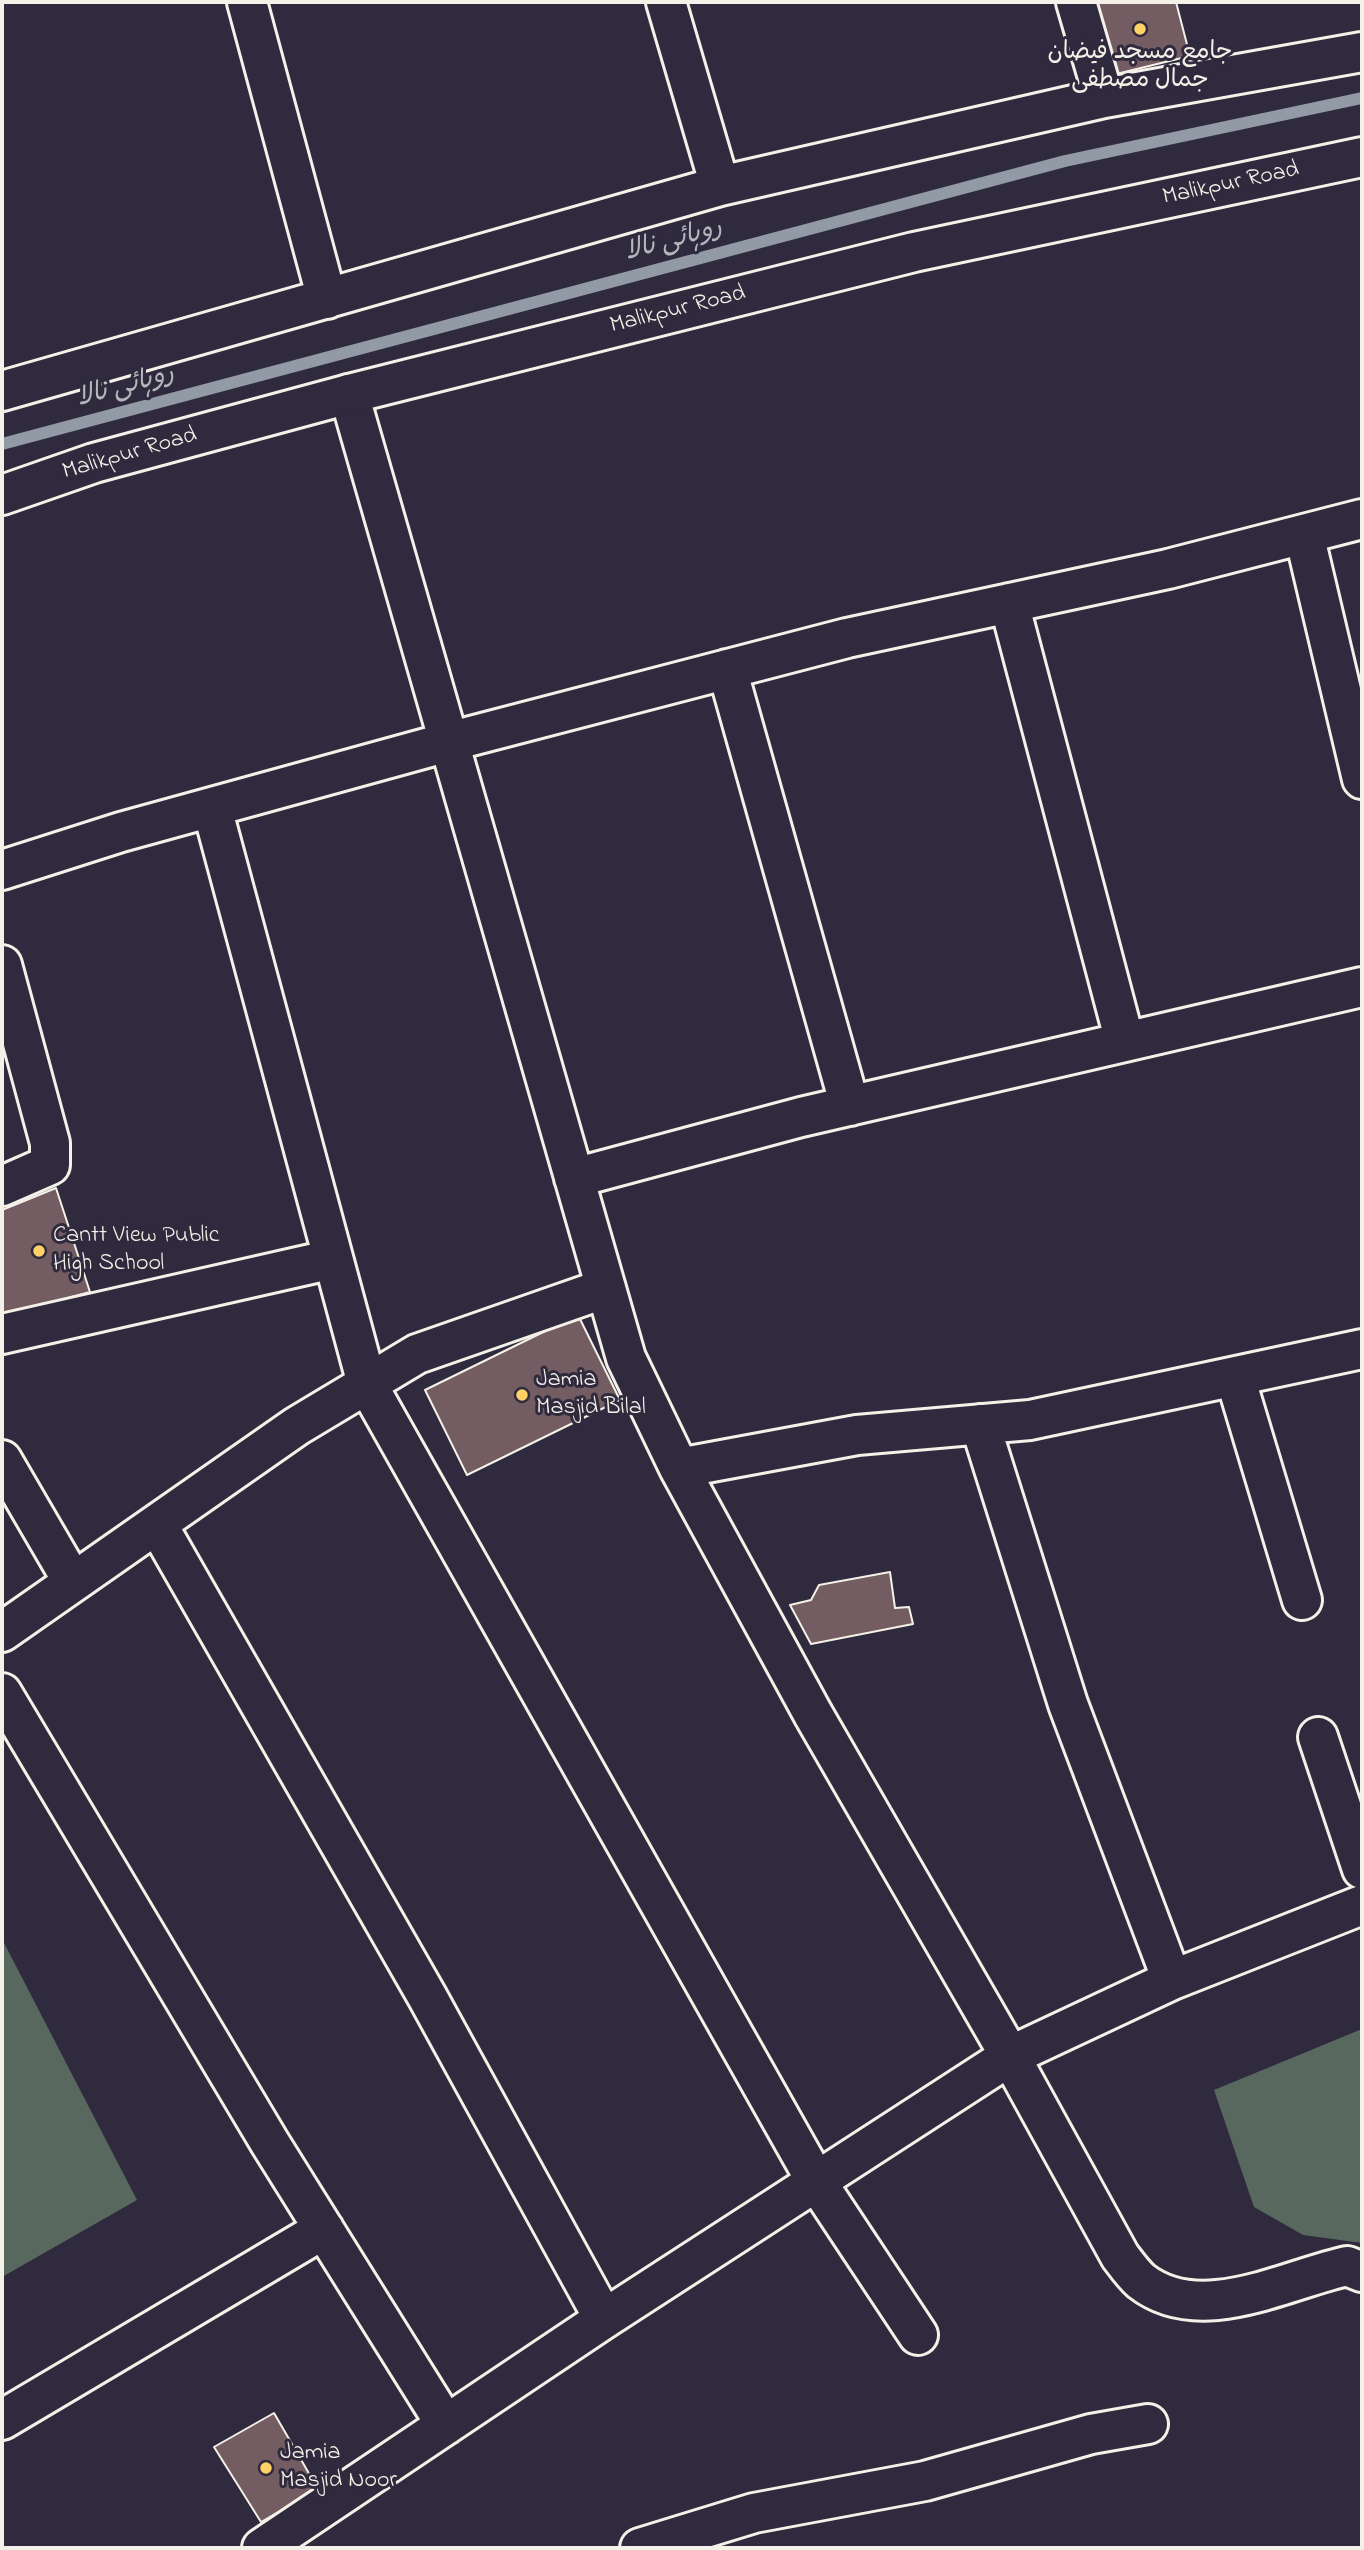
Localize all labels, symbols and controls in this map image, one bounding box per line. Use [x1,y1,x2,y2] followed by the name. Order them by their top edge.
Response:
[1132,21,1148,37] marker: جامع مسجد فیضان جمال مصطفی
[1047,40,1233,96] place label: جامع مسجد فیضان جمال مصطفی
[1160,156,1302,214] street label: Malikpur Road
[622,214,726,270] water label: روہائی نالا
[607,280,749,342] street label: Malikpur Road
[74,360,178,416] water label: روہائی نالا
[59,422,201,488] street label: Malikpur Road
[53,1223,219,1279] place label: Cantt View Public High School
[31,1243,47,1259] marker: Cantt View Public High School
[536,1367,646,1423] place label: Jamia Masjid Bilal
[514,1387,530,1403] marker: Jamia Masjid Bilal
[280,2440,397,2496] place label: Jamia Masjid Noor
[258,2460,274,2476] marker: Jamia Masjid Noor

